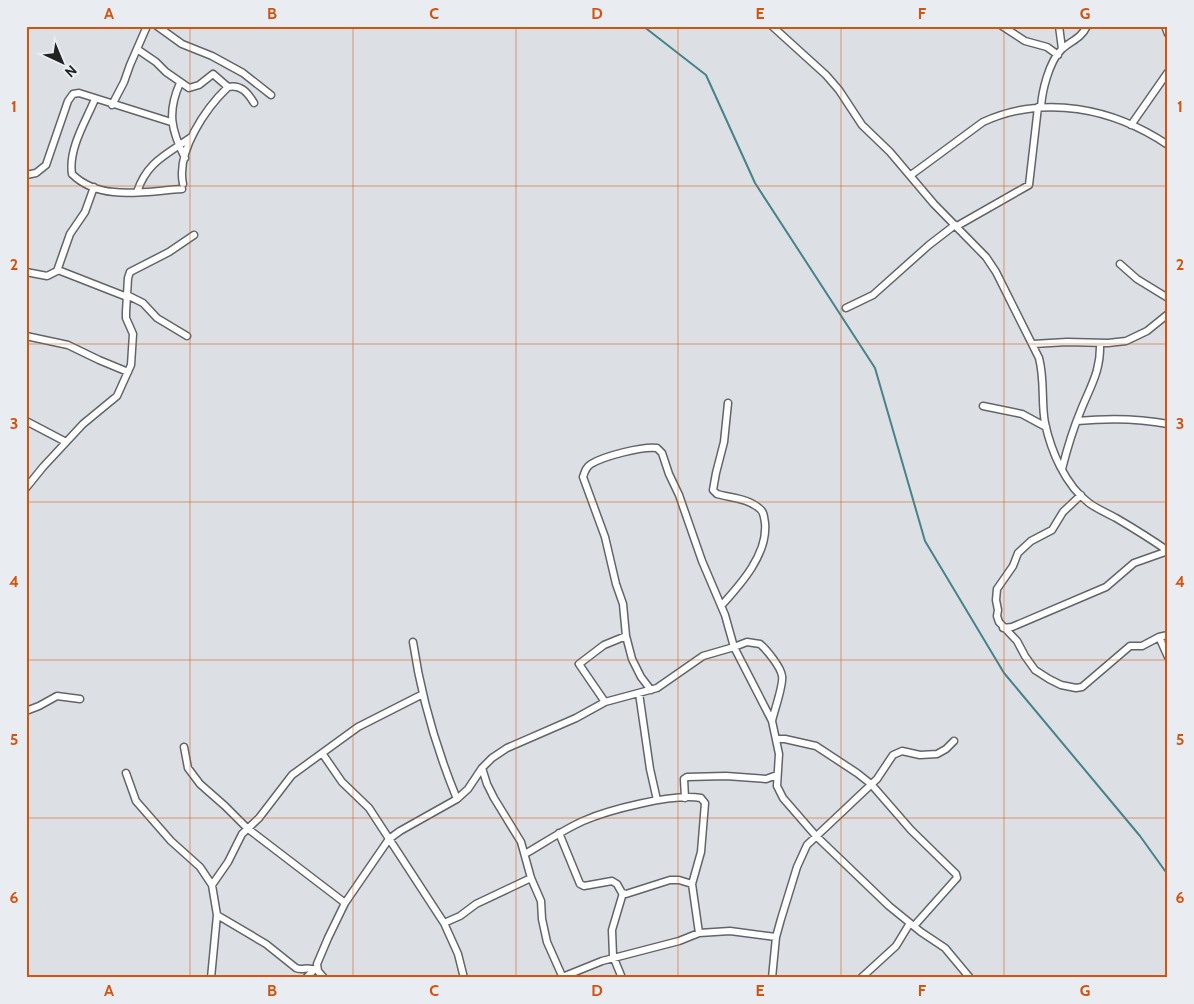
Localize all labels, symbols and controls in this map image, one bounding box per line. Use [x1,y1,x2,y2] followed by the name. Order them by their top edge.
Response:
[104,4,114,23] text: A
[267,4,277,23] text: B
[429,4,439,23] text: C
[591,4,603,23] text: D
[755,4,765,23] text: E
[918,4,927,23] text: F
[1080,4,1090,23] text: G
[38,38,88,88] north arrow
[61,61,81,81] text: N
[11,97,17,116] text: 1
[1177,97,1183,116] text: 1
[10,255,18,274] text: 2
[1176,255,1184,274] text: 2
[10,414,18,433] text: 3
[1176,414,1184,433] text: 3
[9,572,19,591] text: 4
[1175,572,1185,591] text: 4
[10,730,18,749] text: 5
[1176,730,1184,749] text: 5
[10,888,19,907] text: 6
[1176,888,1185,907] text: 6
[104,981,114,1000] text: A
[267,981,277,1000] text: B
[429,981,439,1000] text: C
[591,981,603,1000] text: D
[755,981,765,1000] text: E
[918,981,927,1000] text: F
[1080,981,1090,1000] text: G

